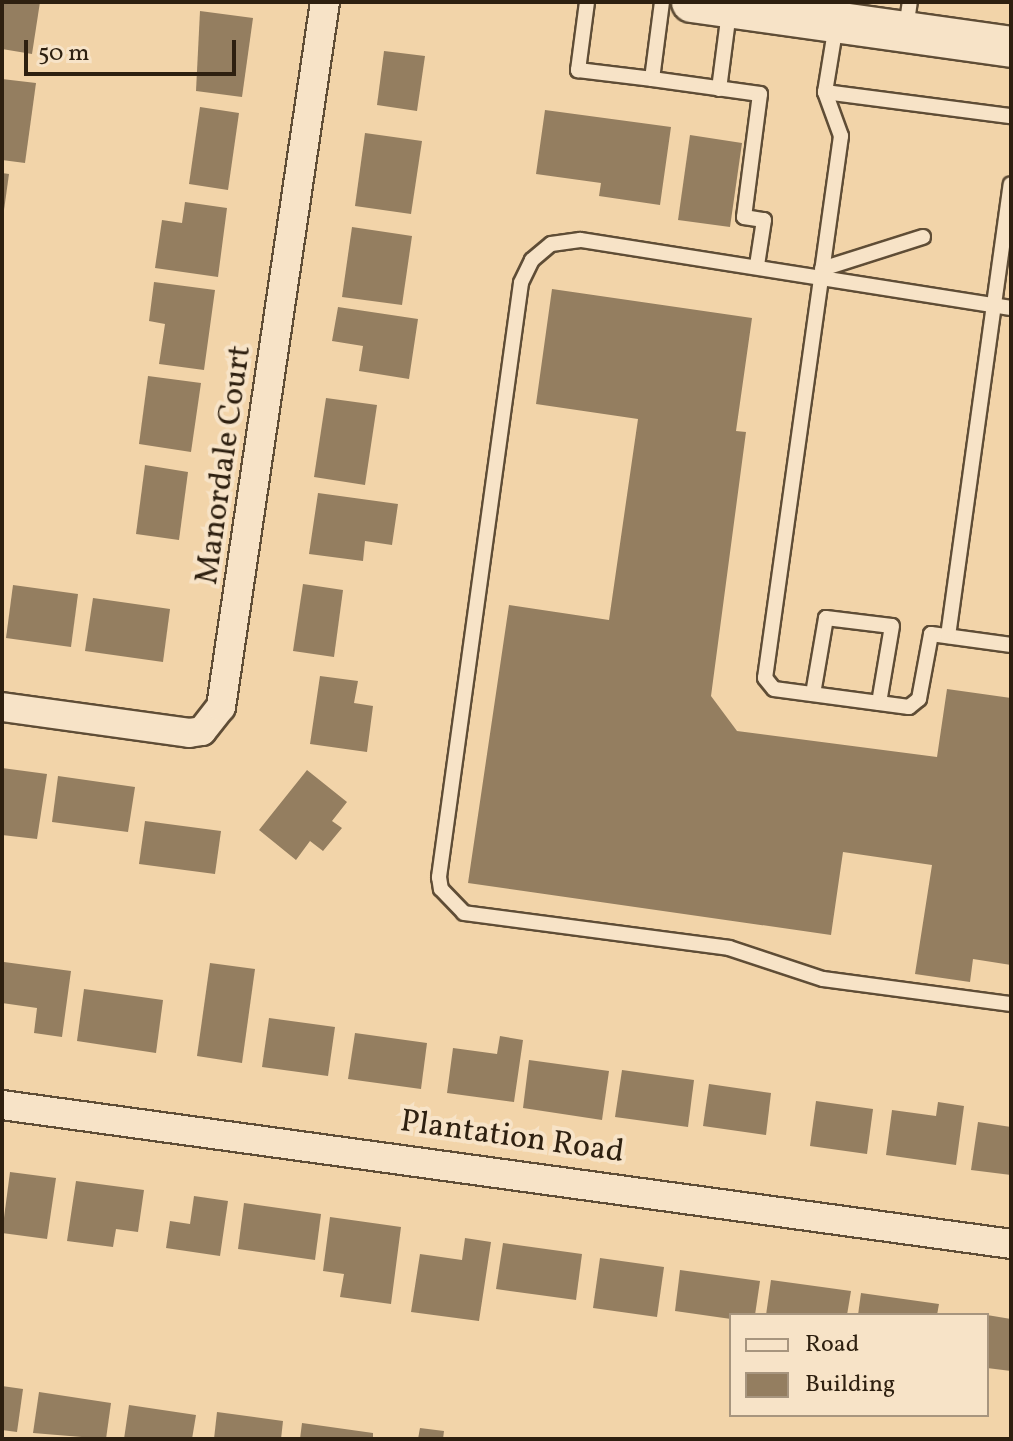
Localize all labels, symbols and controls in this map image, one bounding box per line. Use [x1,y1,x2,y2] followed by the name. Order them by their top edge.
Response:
[28,24,240,74] scale bar
[38,37,90,71] text: 50 m
[189,343,261,587] street label: Manordale Court
[398,1103,626,1173] street label: Plantation Road
[729,1313,989,1417] legend
[805,1328,859,1362] text: Road
[805,1368,895,1402] text: Building

